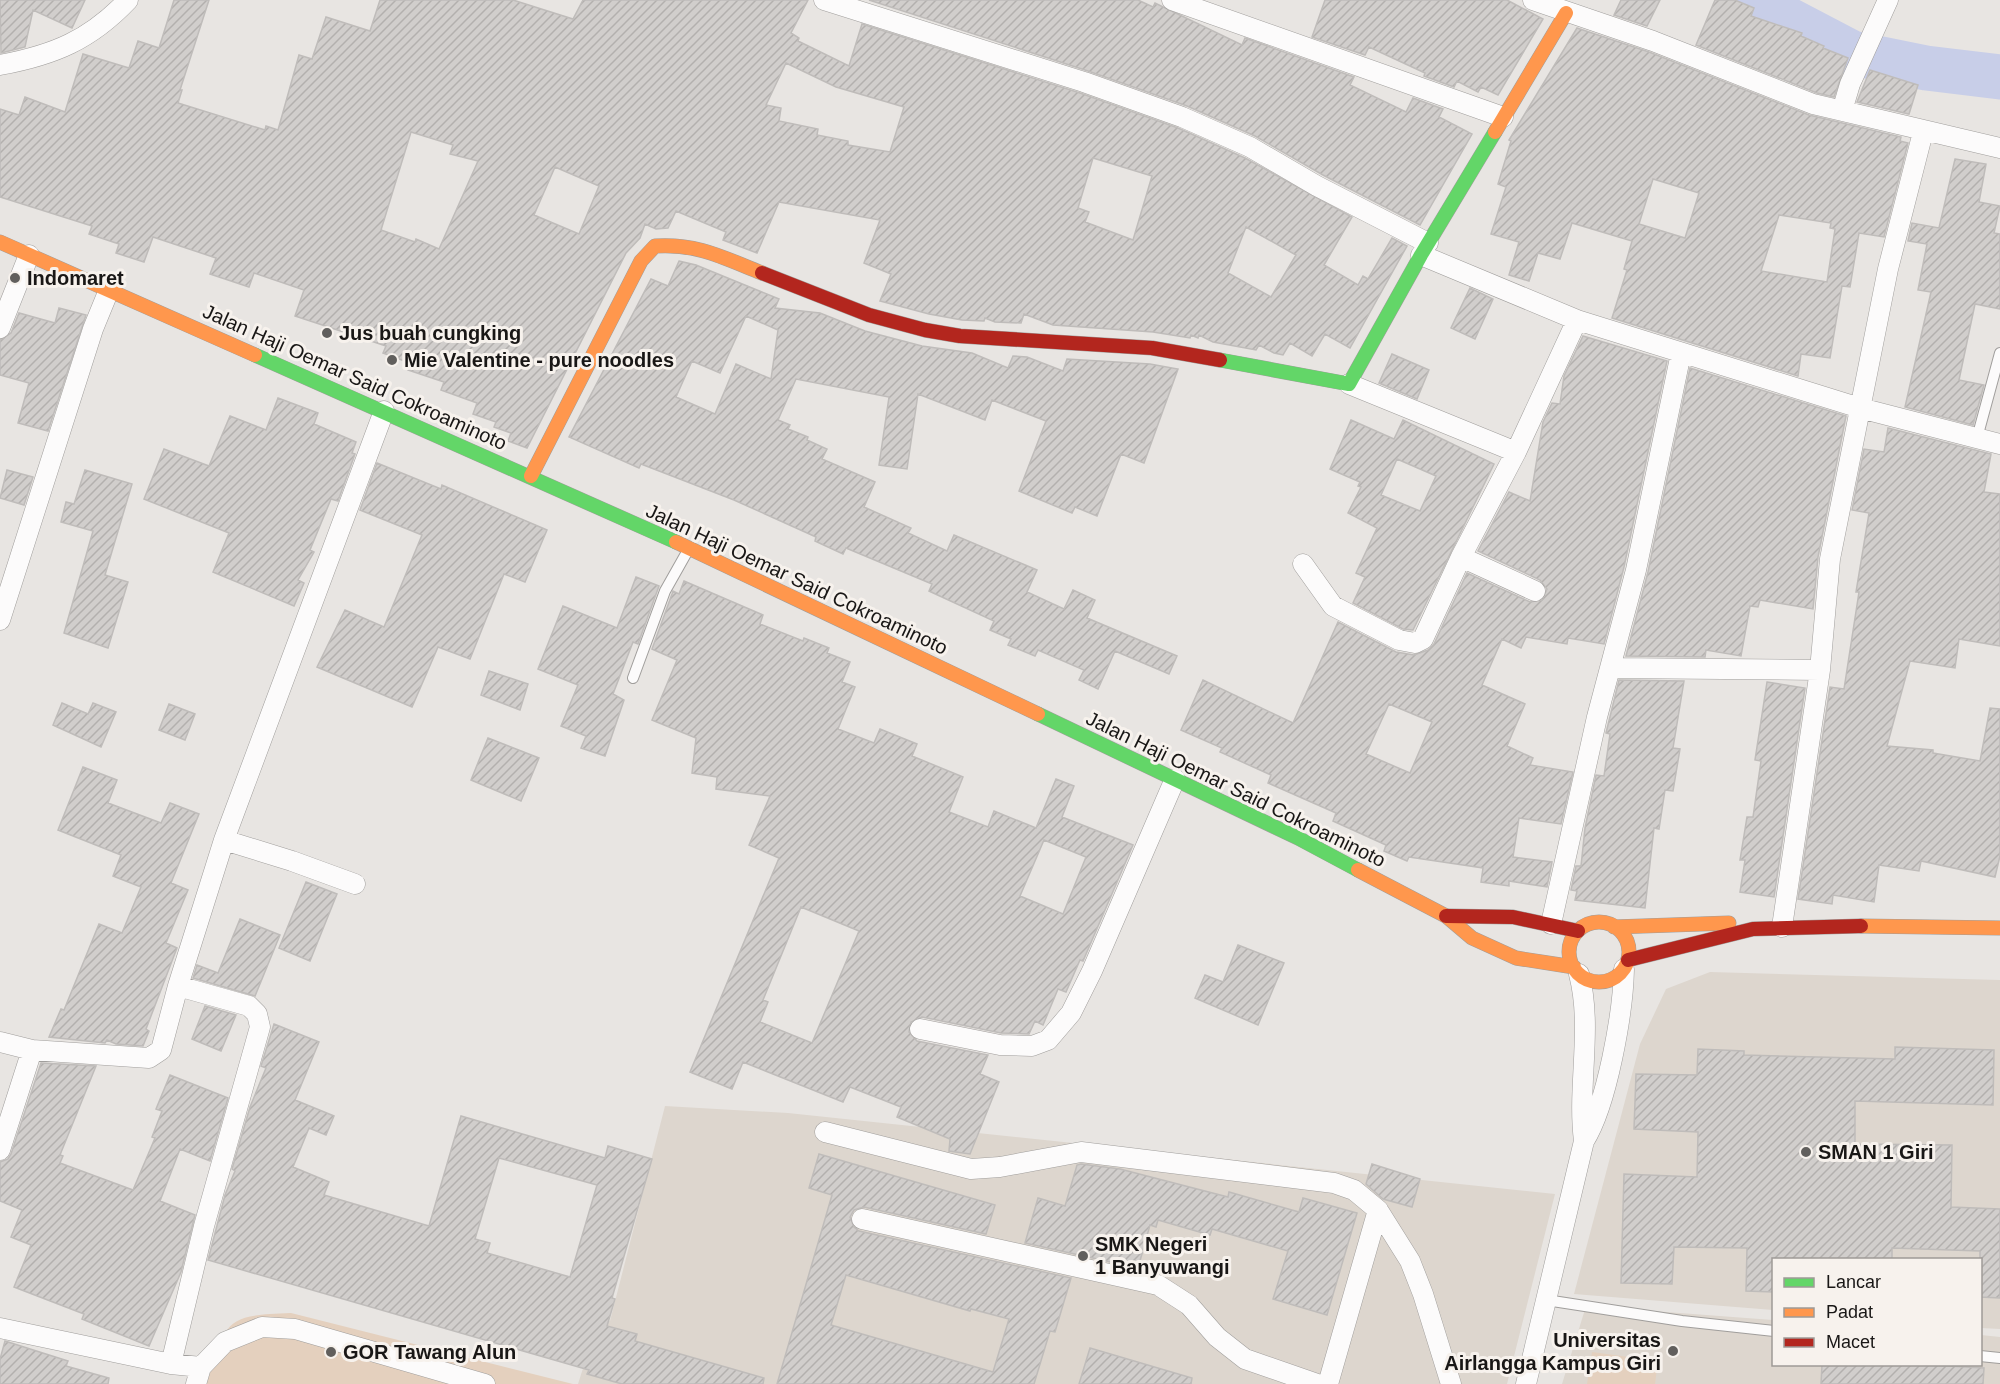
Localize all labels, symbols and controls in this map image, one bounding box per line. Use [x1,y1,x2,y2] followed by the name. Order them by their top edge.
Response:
[27,267,124,289] place label: Indomaret
[8,271,22,285] marker: Indomaret
[200,300,510,454] street label: Jalan Haji Oemar Said Cokroaminoto
[339,322,521,344] place label: Jus buah cungking
[320,326,334,340] marker: Jus buah cungking
[404,349,674,371] place label: Mie Valentine - pure noodles
[385,353,399,367] marker: Mie Valentine - pure noodles
[643,499,951,659] street label: Jalan Haji Oemar Said Cokroaminoto
[1083,707,1389,871] street label: Jalan Haji Oemar Said Cokroaminoto
[1818,1141,1934,1163] place label: SMAN 1 Giri
[1799,1145,1813,1159] marker: SMAN 1 Giri
[1095,1233,1229,1278] place label: SMK Negeri 1 Banyuwangi
[1076,1249,1090,1263] marker: SMK Negeri 1 Banyuwangi
[1772,1258,1982,1366] legend
[1826,1272,1881,1292] text: Lancar
[1826,1302,1873,1322] text: Padat
[1444,1329,1661,1374] place label: Universitas Airlangga Kampus Giri
[1826,1332,1875,1352] text: Macet
[343,1341,516,1363] place label: GOR Tawang Alun
[1666,1344,1680,1358] marker: Universitas Airlangga Kampus Giri
[324,1345,338,1359] marker: GOR Tawang Alun

